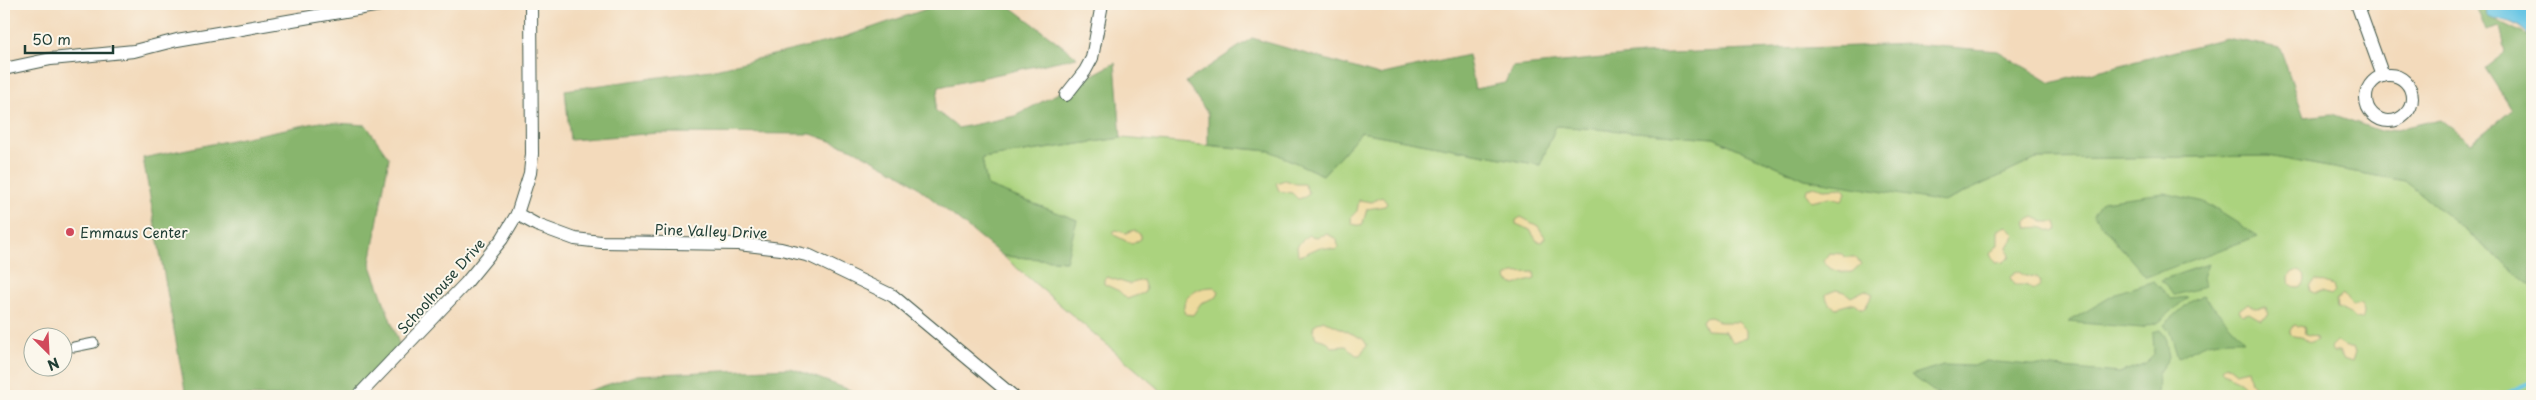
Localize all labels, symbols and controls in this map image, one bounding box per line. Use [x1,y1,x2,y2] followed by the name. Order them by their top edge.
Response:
[25,22,112,54] scale bar
[32,27,71,50] text: 50 m
[654,219,768,243] street label: Pine Valley Drive
[80,222,188,243] place label: Emmaus Center
[64,226,76,238] marker: Emmaus Center
[392,233,490,339] street label: Schoolhouse Drive
[22,328,72,378] north arrow
[44,352,63,376] text: N

